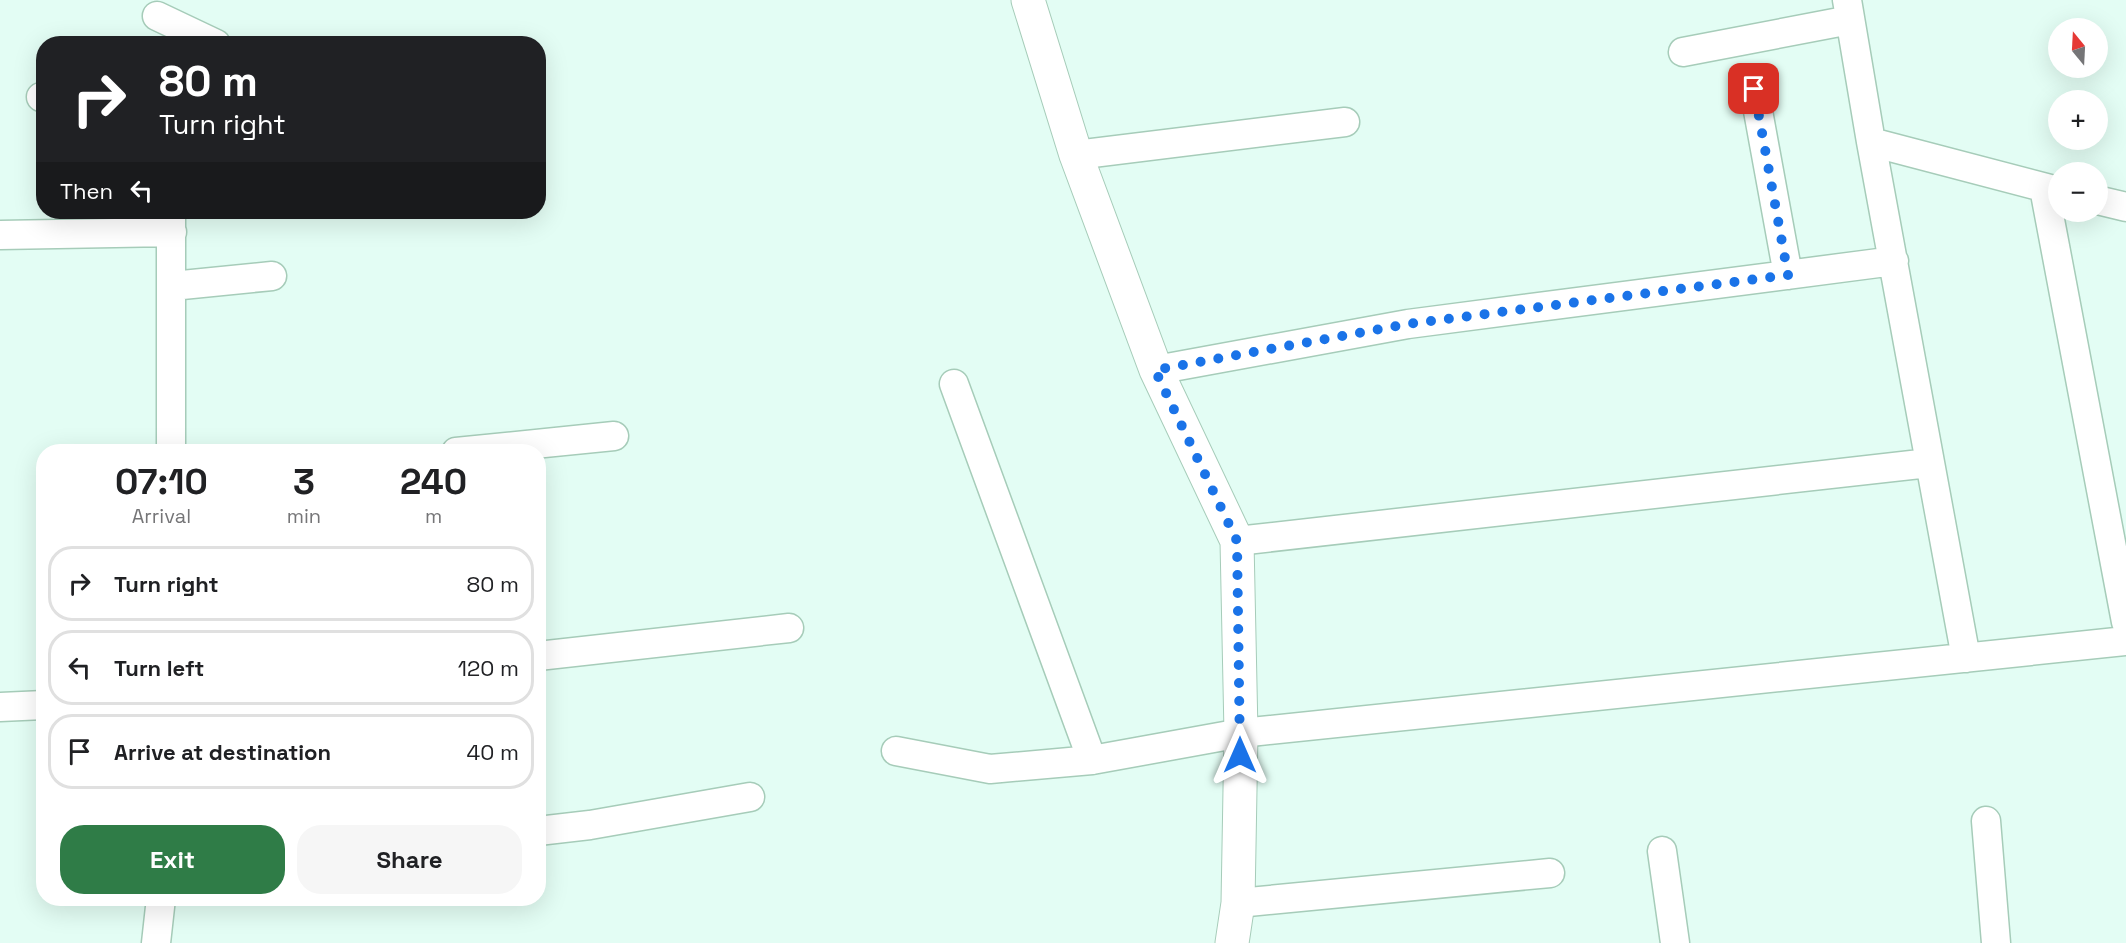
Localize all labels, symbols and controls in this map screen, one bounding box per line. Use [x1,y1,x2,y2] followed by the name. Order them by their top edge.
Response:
[2048,18,2108,78] north arrow
[2048,18,2108,222] map controls
[159,55,258,108] text: 80 m
[60,60,138,138] icon: right
[1728,63,1779,114] pin
[1737,72,1770,105] icon: arrive
[2048,90,2108,150] button: +
[159,107,286,142] text: Turn right
[2048,162,2108,222] button: −
[125,174,158,207] icon: left
[60,177,113,205] text: Then
[115,459,208,505] text: 07:10
[293,459,315,505] text: 3
[400,459,467,505] text: 240
[132,503,191,529] text: Arrival
[287,503,321,529] text: min
[425,503,442,529] text: m
[63,567,96,600] icon: right
[114,570,219,598] text: Turn right
[467,570,519,598] text: 80 m
[63,651,96,684] icon: left
[114,654,204,682] text: Turn left
[458,654,519,682] text: 120 m
[1208,723,1272,787] position arrow
[63,735,96,768] icon: arrive
[114,738,331,766] text: Arrive at destination
[467,738,519,766] text: 40 m
[60,825,285,894] button: Exit
[297,825,522,894] button: Share

